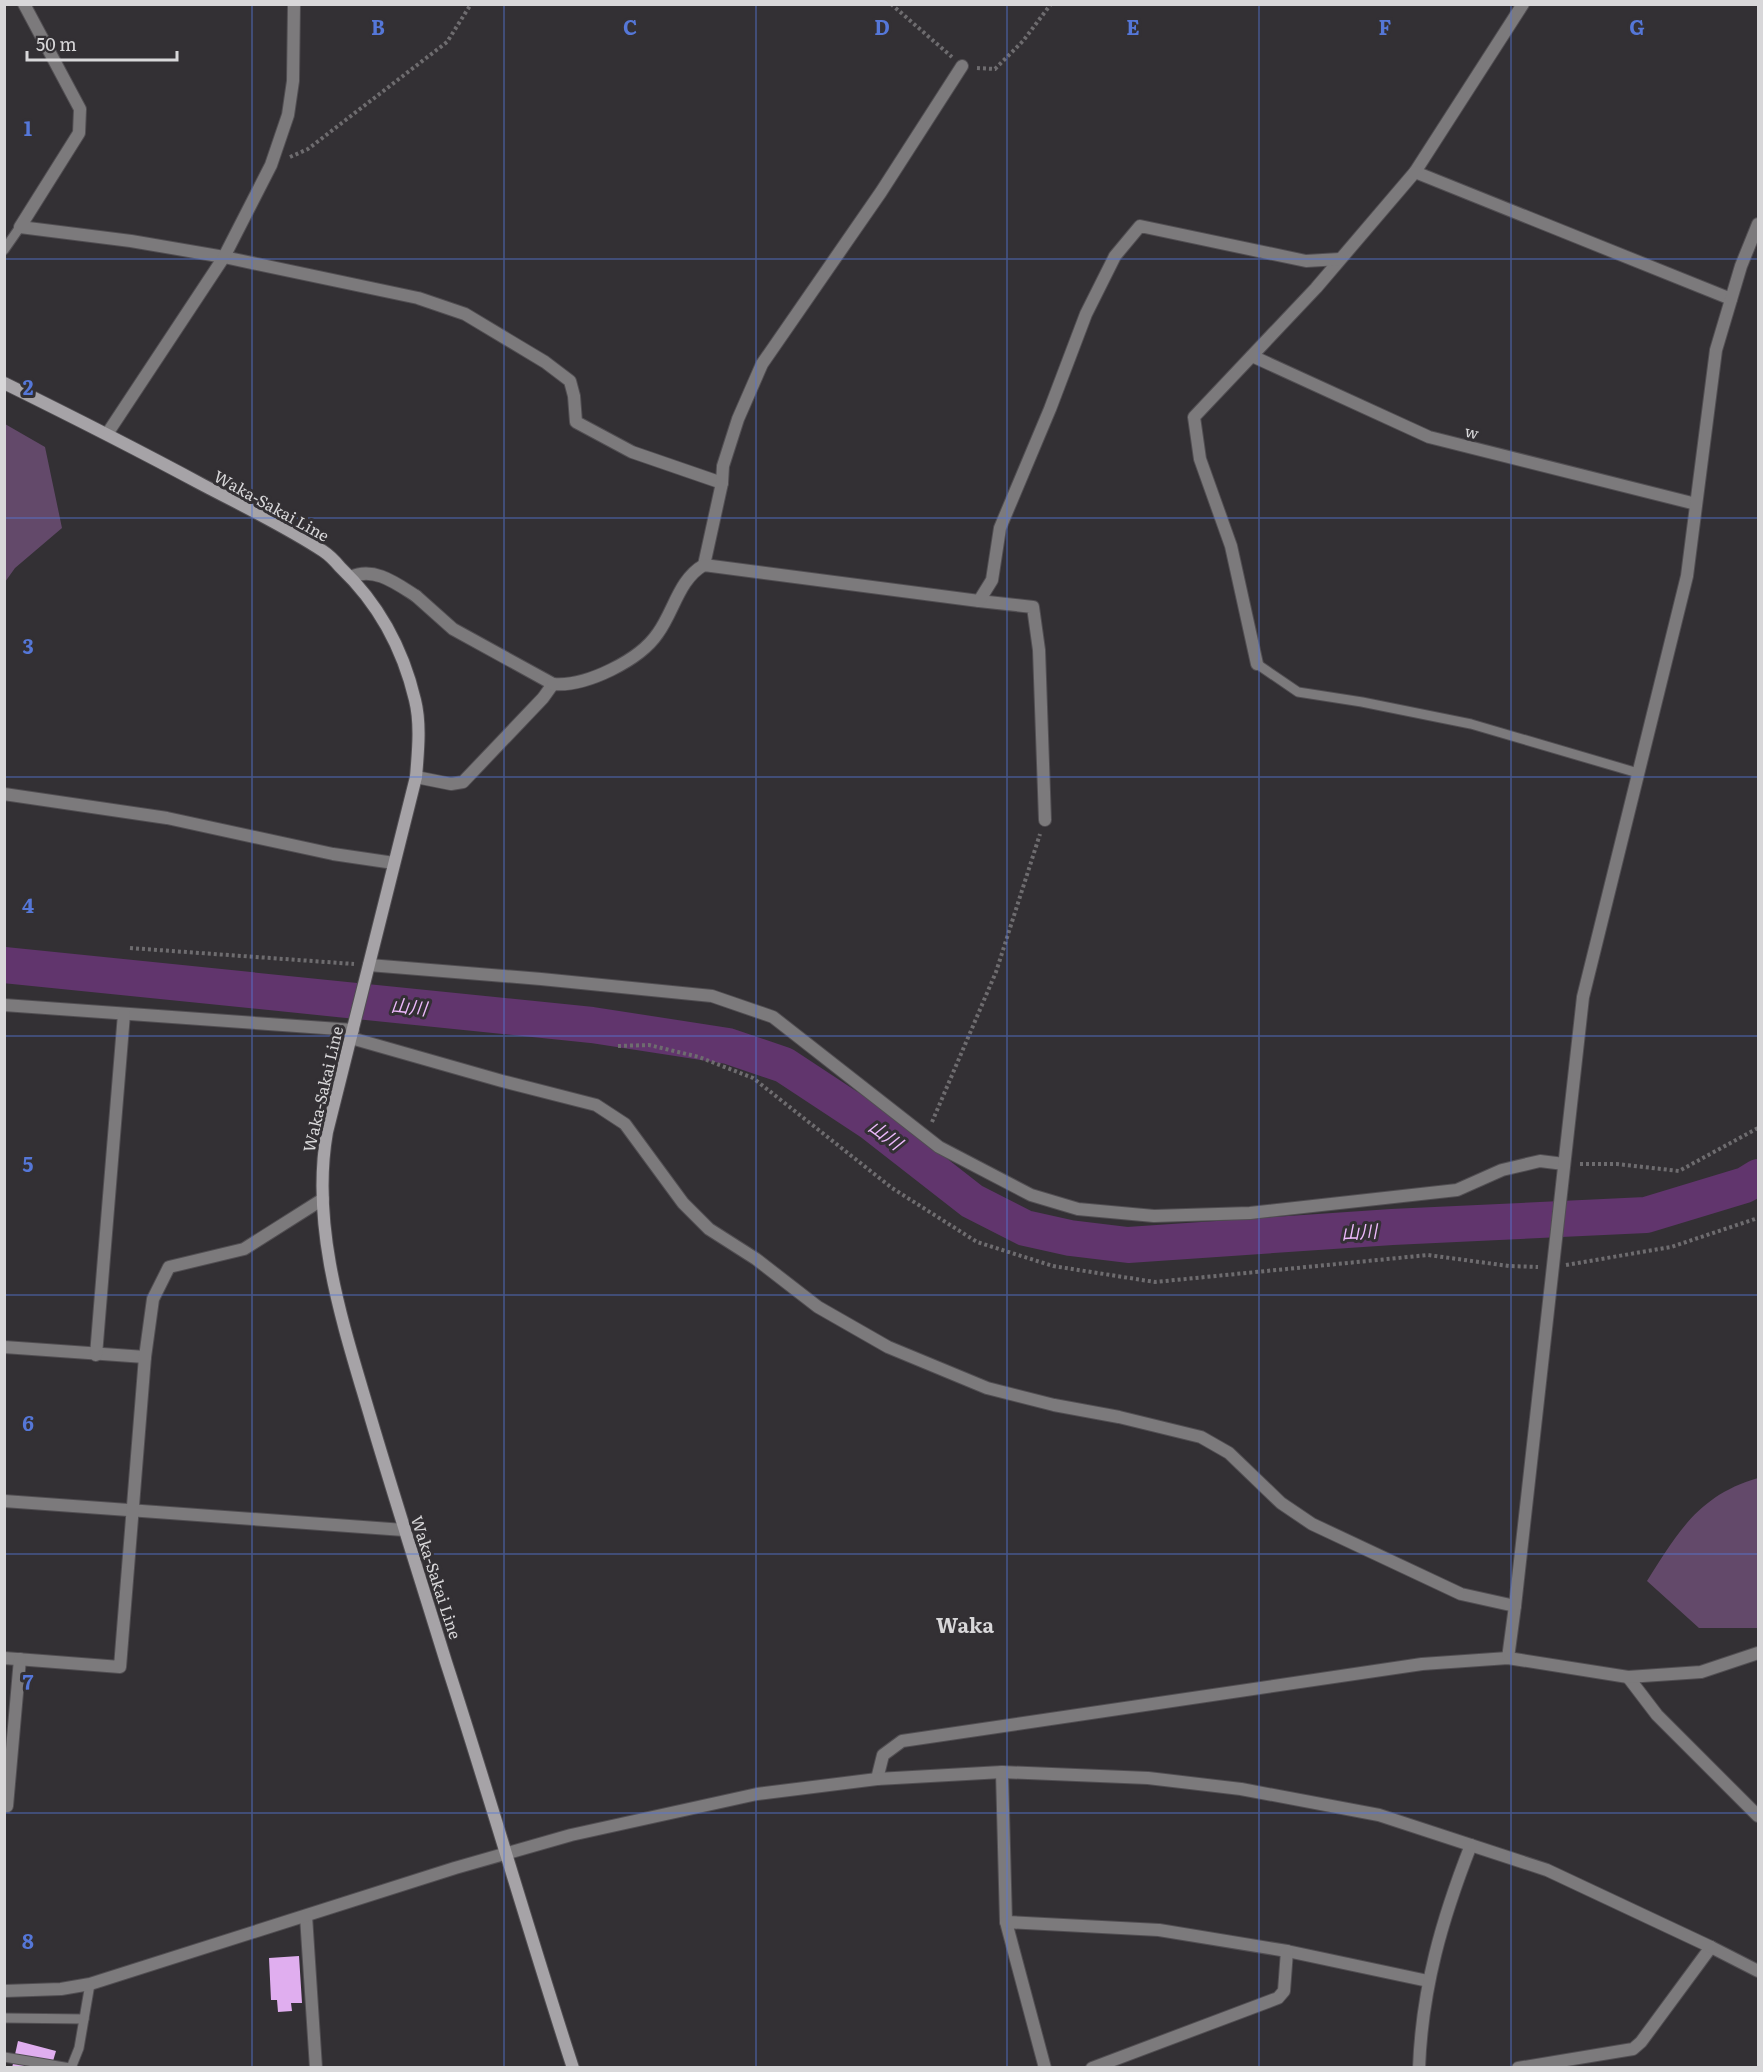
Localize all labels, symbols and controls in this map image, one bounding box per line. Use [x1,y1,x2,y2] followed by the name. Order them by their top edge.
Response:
[371,11,385,41] text: B
[623,11,637,41] text: C
[874,11,890,41] text: D
[1126,11,1140,41] text: E
[1379,11,1392,41] text: F
[1629,11,1645,41] text: G
[27,24,177,62] scale bar
[36,30,77,57] text: 50 m
[24,112,32,142] text: 1
[23,371,34,401] text: 2
[1462,418,1482,444] street label: w
[210,463,334,547] street label: Waka-Sakai Line
[22,630,34,660] text: 3
[22,889,34,919] text: 4
[390,991,430,1022] water label: 山川
[296,1024,348,1154] street label: Waka-Sakai Line
[864,1112,910,1157] water label: 山川
[23,1148,34,1178] text: 5
[1340,1216,1380,1245] water label: 山川
[22,1407,34,1437] text: 6
[406,1512,468,1642] street label: Waka-Sakai Line
[936,1609,994,1639] district label: Waka
[23,1666,34,1696] text: 7
[22,1925,34,1955] text: 8

